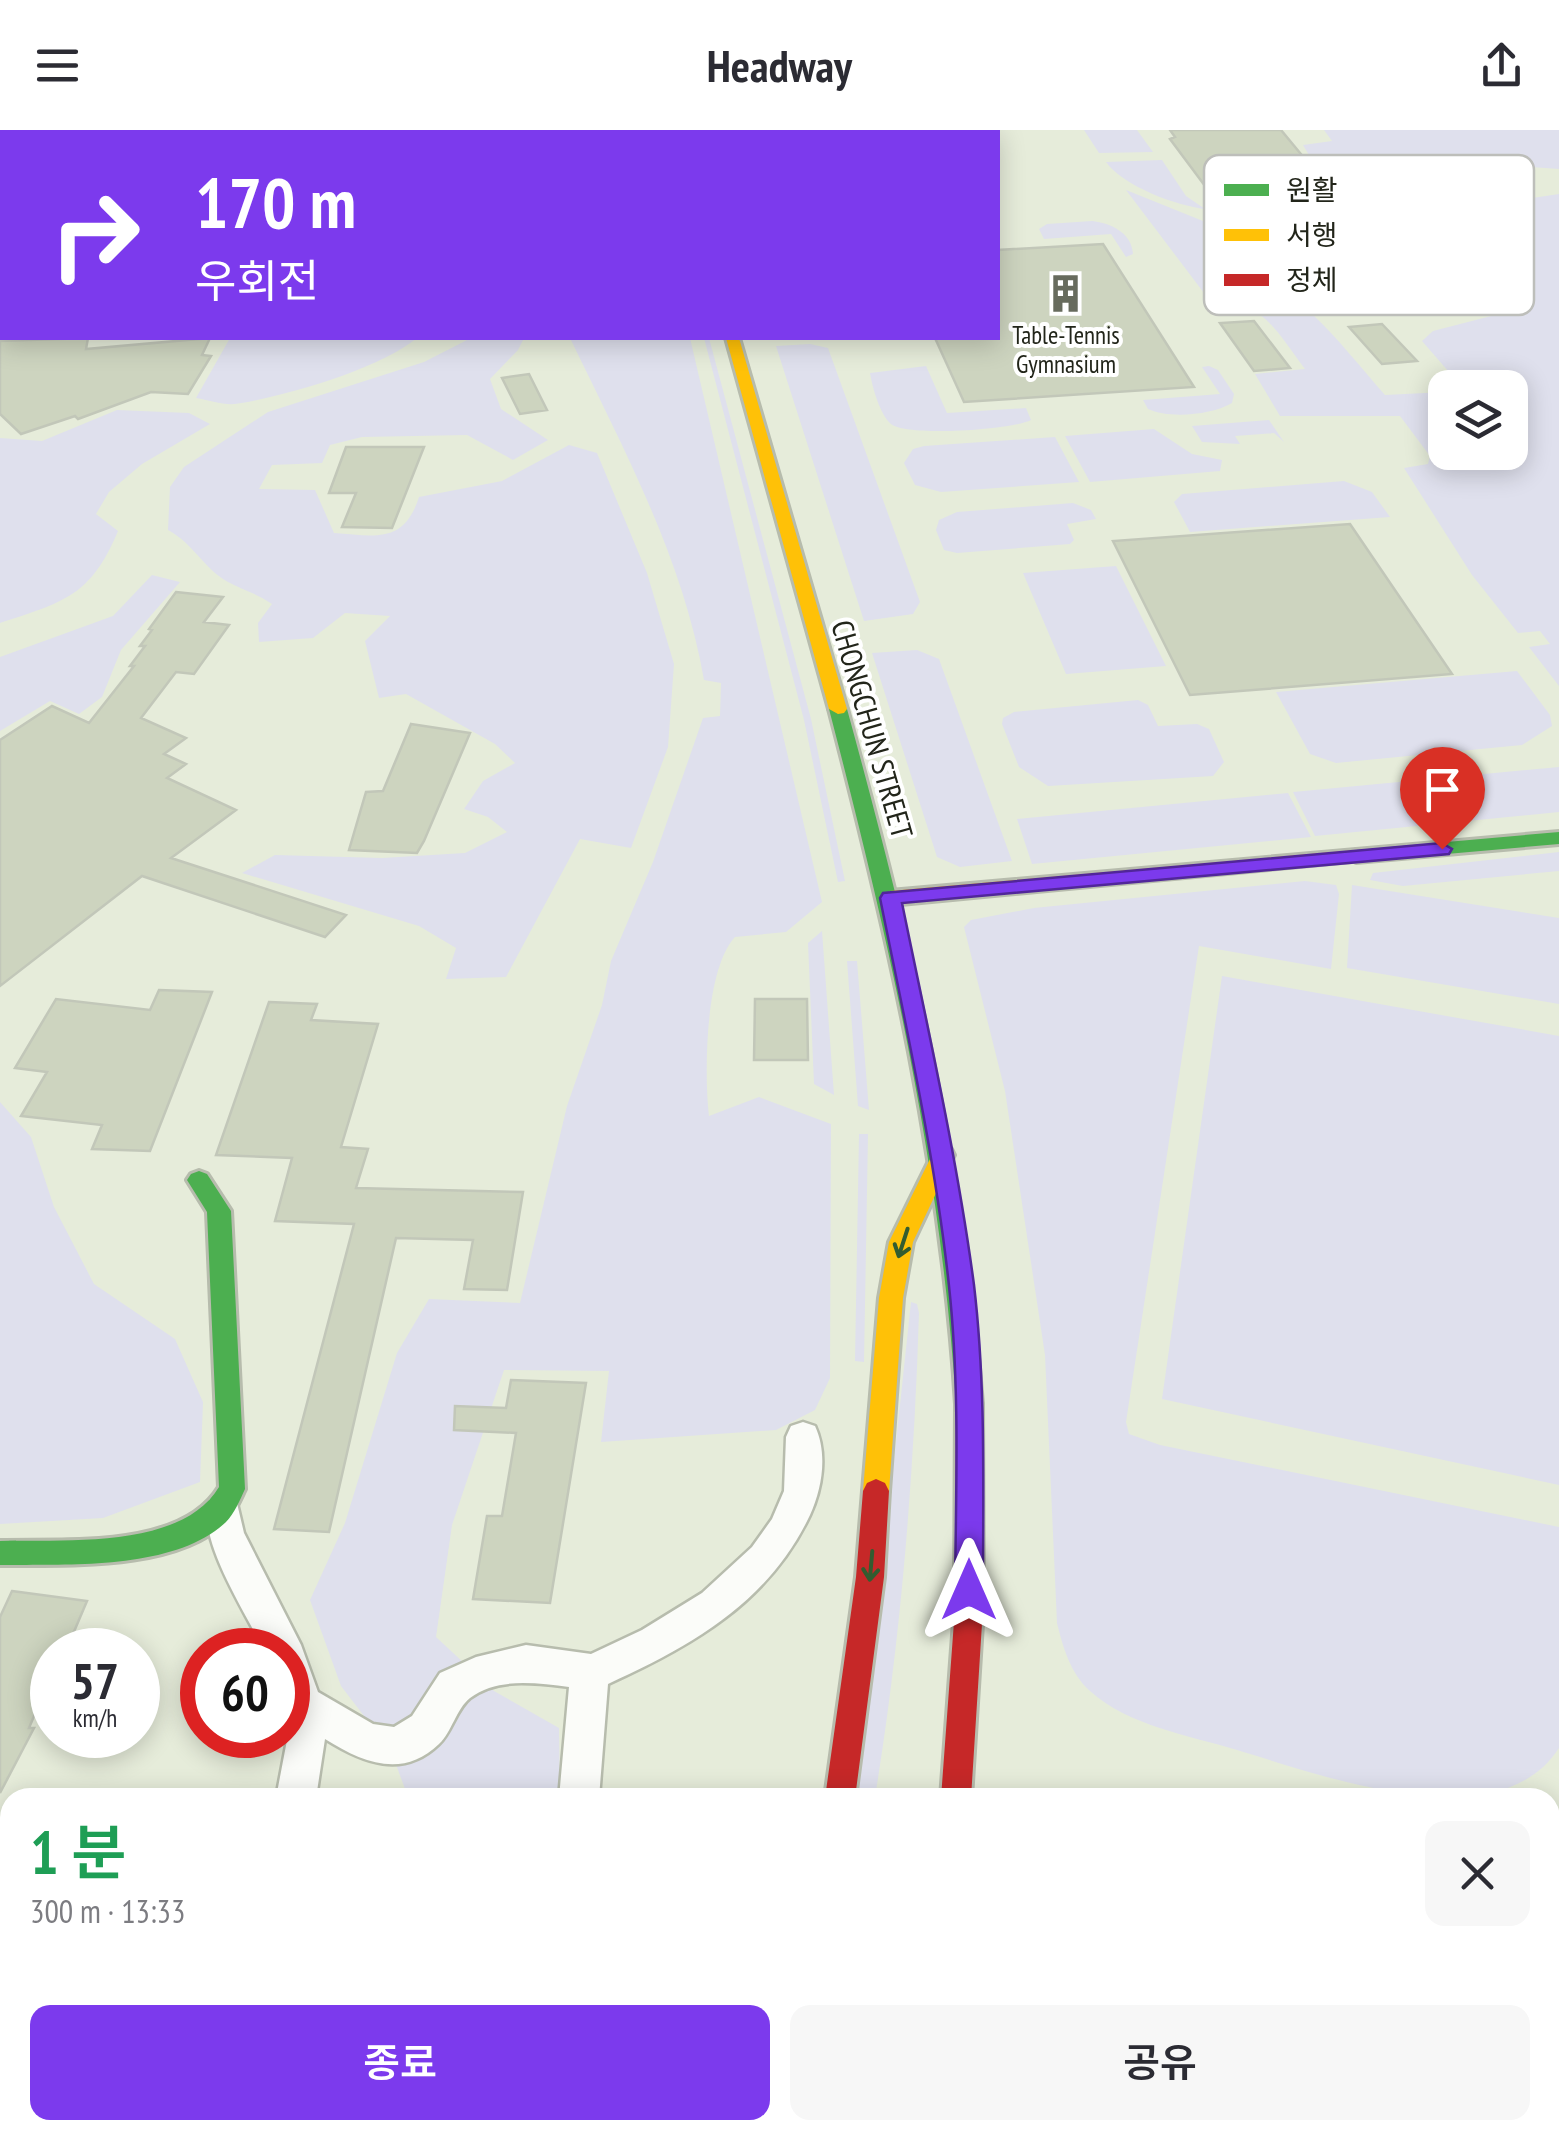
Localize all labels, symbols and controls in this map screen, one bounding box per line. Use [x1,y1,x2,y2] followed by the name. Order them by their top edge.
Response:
[707,36,852,94] text: Headway
[30,38,85,93] icon: menu
[1474,38,1529,93] icon: share
[1204,155,1534,315] legend
[195,157,356,247] text: 170 m
[30,170,160,300] icon: right
[1286,171,1338,208] text: 원활
[1286,216,1338,253] text: 서행
[195,251,319,309] text: 우회전
[1286,261,1338,298] text: 정체
[1045,273,1087,315] building icon: Table-Tennis Gymnasium
[1012,319,1120,380] place label: Table-Tennis Gymnasium
[1428,370,1528,470] map controls
[1428,370,1528,470] button: layers
[823,616,923,842] street label: CHONGCHUN STREET
[1400,747,1485,850] pin
[1415,762,1470,817] icon: arrive
[893,1227,911,1259] one-way arrow
[917,1538,1021,1642] position arrow
[861,1549,880,1581] one-way arrow
[180,1628,310,1758] speed limit sign: 60
[71,1648,119,1713] text: 57
[73,1702,117,1734] text: km/h
[30,1813,126,1891] text: 1 분
[1425,1821,1530,1926] button: close
[30,1890,185,1932] text: 300 m · 13:33
[30,2005,770,2120] button: 종료
[790,2005,1530,2120] button: 공유

